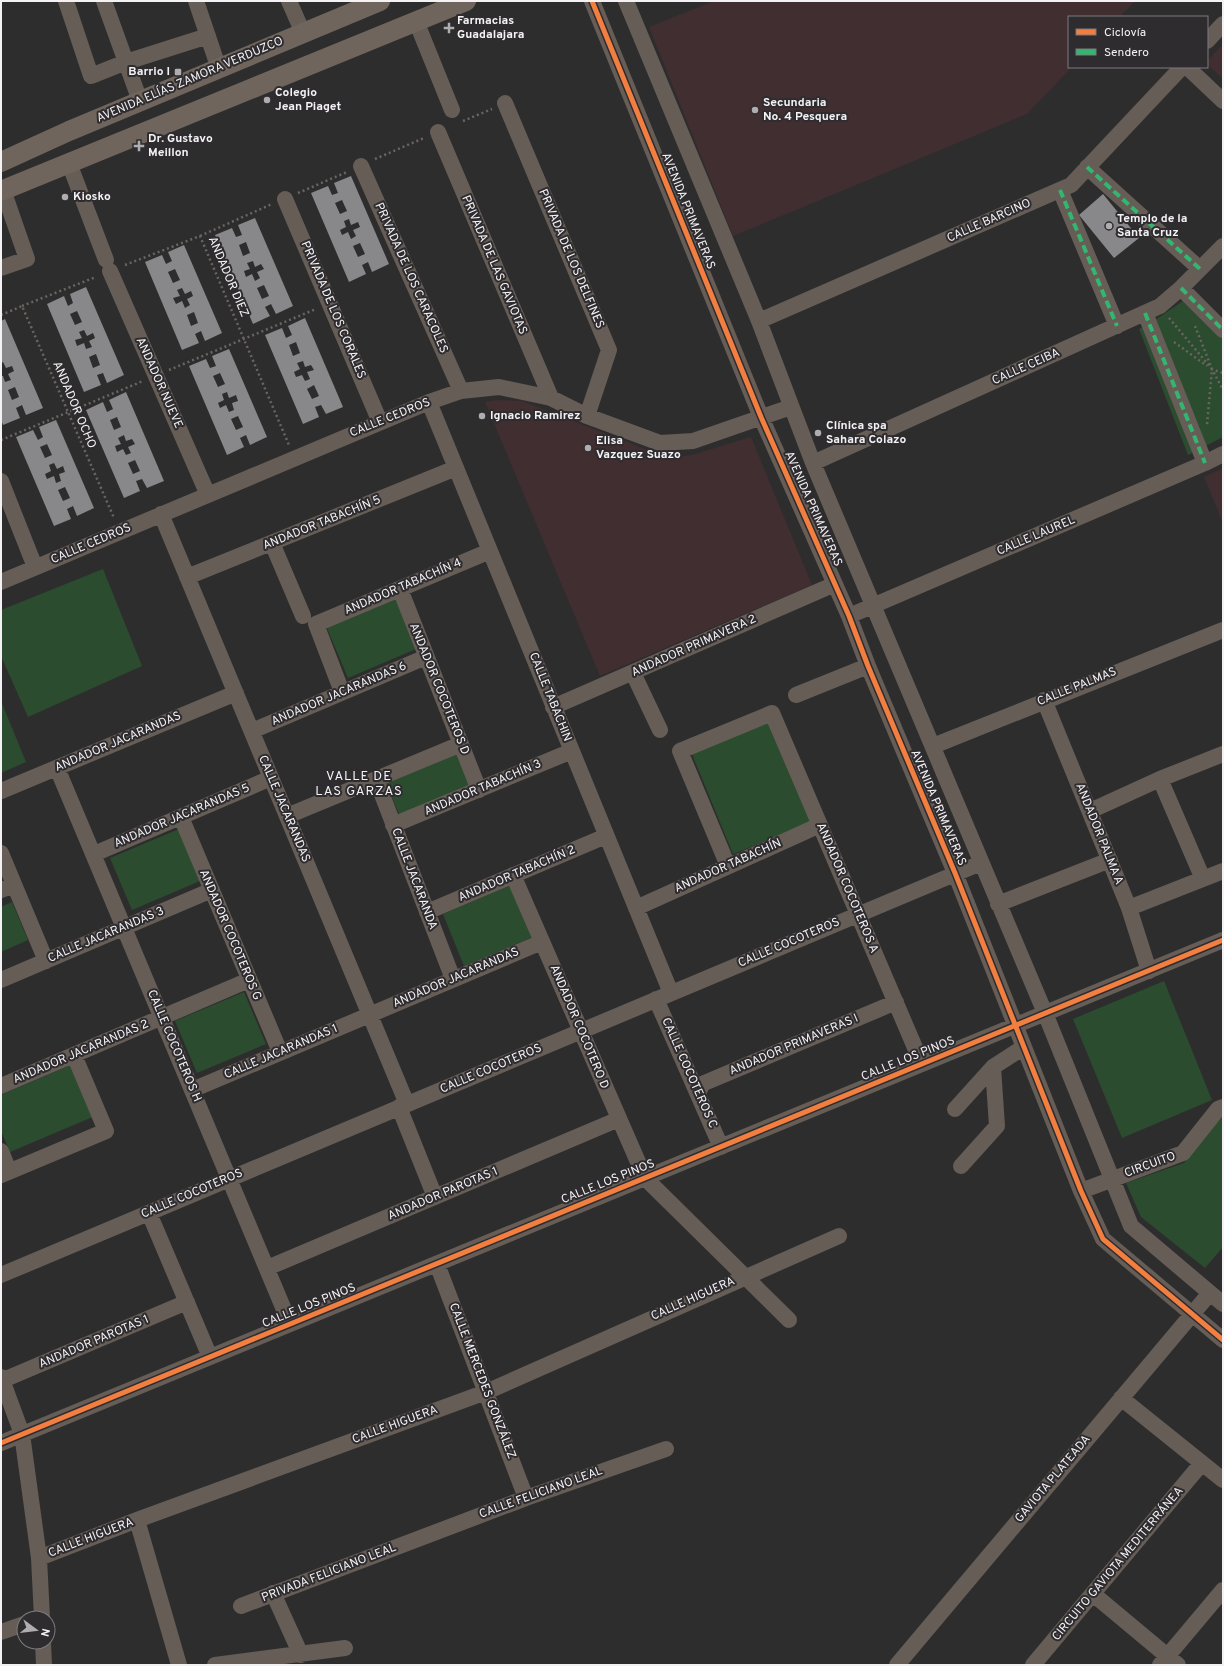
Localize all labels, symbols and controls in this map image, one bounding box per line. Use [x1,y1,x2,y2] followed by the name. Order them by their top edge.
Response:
[457,13,525,43] place label: Farmacias Guadalajara
[1068,16,1208,68] legend
[444,23,454,33] marker: Farmacias Guadalajara
[1104,25,1146,41] text: Ciclovía
[94,33,286,127] street label: AVENIDA ELÍAS ZAMORA VERDUZCO
[1104,45,1149,61] text: Sendero
[128,64,170,80] place label: Barrio I
[173,67,183,77] marker: Barrio I
[275,85,341,115] place label: Colegio Jean Piaget
[262,95,272,105] marker: Colegio Jean Piaget
[763,95,847,125] place label: Secundaria No. 4 Pesquera
[750,105,760,115] marker: Secundaria No. 4 Pesquera
[148,131,213,161] place label: Dr. Gustavo Meillon
[133,140,145,152] marker: Dr. Gustavo Meillon
[657,150,719,272] street label: AVENIDA PRIMAVERAS
[534,187,608,331] street label: PRIVADA DE LOS DELFINES
[73,189,111,205] place label: Kiosko
[60,192,70,202] marker: Kiosko
[457,193,531,337] street label: PRIVADA DE LAS GAVIOTAS
[944,195,1034,247] street label: CALLE BARCINO
[370,200,452,356] street label: PRIVADA DE LOS CARACOLES
[1117,211,1188,241] place label: Templo de la Santa Cruz
[1104,221,1114,231] marker: Templo de la Santa Cruz
[204,234,252,320] street label: ANDADOR DIEZ
[297,239,369,381] street label: PRIVADA DE LOS CORALES
[132,335,186,431] street label: ANDADOR NUEVE
[990,345,1062,389] street label: CALLE CEIBA
[48,359,100,451] street label: ANDADOR OCHO
[347,395,433,441] street label: CALLE CEDROS
[490,408,580,424] place label: Ignacio Ramirez
[477,411,487,421] marker: Ignacio Ramirez
[826,418,906,448] place label: Clínica spa Sahara Colazo
[813,428,823,438] marker: Clínica spa Sahara Colazo
[596,433,681,463] place label: Elisa Vazquez Suazo
[583,443,593,453] marker: Elisa Vazquez Suazo
[780,449,846,569] street label: AVENIDA PRIMAVERAS
[261,492,383,554] street label: ANDADOR TABACHÍN 5
[994,512,1078,560] street label: CALLE LAUREL
[48,520,134,568] street label: CALLE CEDROS
[342,555,464,619] street label: ANDADOR TABACHÍN 4
[629,611,759,681] street label: ANDADOR PRIMAVERA 2
[405,621,473,757] street label: ANDADOR COCOTEROS D
[525,650,575,744] street label: CALLE TABACHIN
[269,658,409,730] street label: ANDADOR JACARANDAS 6
[1035,664,1119,710] street label: CALLE PALMAS
[53,708,183,776] street label: ANDADOR JACARANDAS
[906,748,970,868] street label: AVENIDA PRIMAVERAS
[254,753,314,865] street label: CALLE JACARANDAS
[422,756,544,820] street label: ANDADOR TABACHÍN 3
[315,769,403,800] district label: VALLE DE LAS GARZAS
[112,780,252,852] street label: ANDADOR JACARANDAS 5
[1071,781,1127,887] street label: ANDADOR PALMA A
[812,820,882,956] street label: ANDADOR COCOTEROS A
[387,826,441,932] street label: CALLE JACARANDA
[672,835,784,897] street label: ANDADOR TABACHÍN
[456,842,578,906] street label: ANDADOR TABACHÍN 2
[195,867,265,1003] street label: ANDADOR COCOTEROS G
[45,903,167,967] street label: CALLE JACARANDAS 3
[736,914,842,972] street label: CALLE COCOTEROS
[391,944,521,1012] street label: ANDADOR JACARANDAS
[546,962,612,1092] street label: ANDADOR COCOTERO D
[143,988,205,1104] street label: CALLE COCOTEROS H
[727,1011,861,1079] street label: ANDADOR PRIMAVERAS I
[657,1015,721,1131] street label: CALLE COCOTEROS C
[11,1016,151,1088] street label: ANDADOR JACARANDAS 2
[222,1021,340,1083] street label: CALLE JACARANDAS 1
[859,1033,957,1085] street label: CALLE LOS PINOS
[438,1040,544,1098] street label: CALLE COCOTEROS
[1122,1148,1178,1182] street label: CIRCUITO
[559,1156,657,1208] street label: CALLE LOS PINOS
[386,1164,500,1224] street label: ANDADOR PAROTAS 1
[139,1165,245,1223] street label: CALLE COCOTEROS
[649,1273,737,1325] street label: CALLE HIGUERA
[260,1280,358,1332] street label: CALLE LOS PINOS
[445,1301,519,1461] street label: CALLE MERCEDES GONZÁLEZ
[37,1312,151,1372] street label: ANDADOR PAROTAS 1
[350,1402,440,1448] street label: CALLE HIGUERA
[1012,1432,1094,1526] street label: GAVIOTA PLATEADA
[477,1463,605,1523] street label: CALLE FELICIANO LEAL
[1049,1484,1187,1644] street label: CIRCUITO GAVIOTA MEDITERRÁNEA
[46,1514,136,1562] street label: CALLE HIGUERA
[259,1540,399,1606] street label: PRIVADA FELICIANO LEAL
[16,1610,56,1650] north arrow
[37,1627,52,1638] text: N

